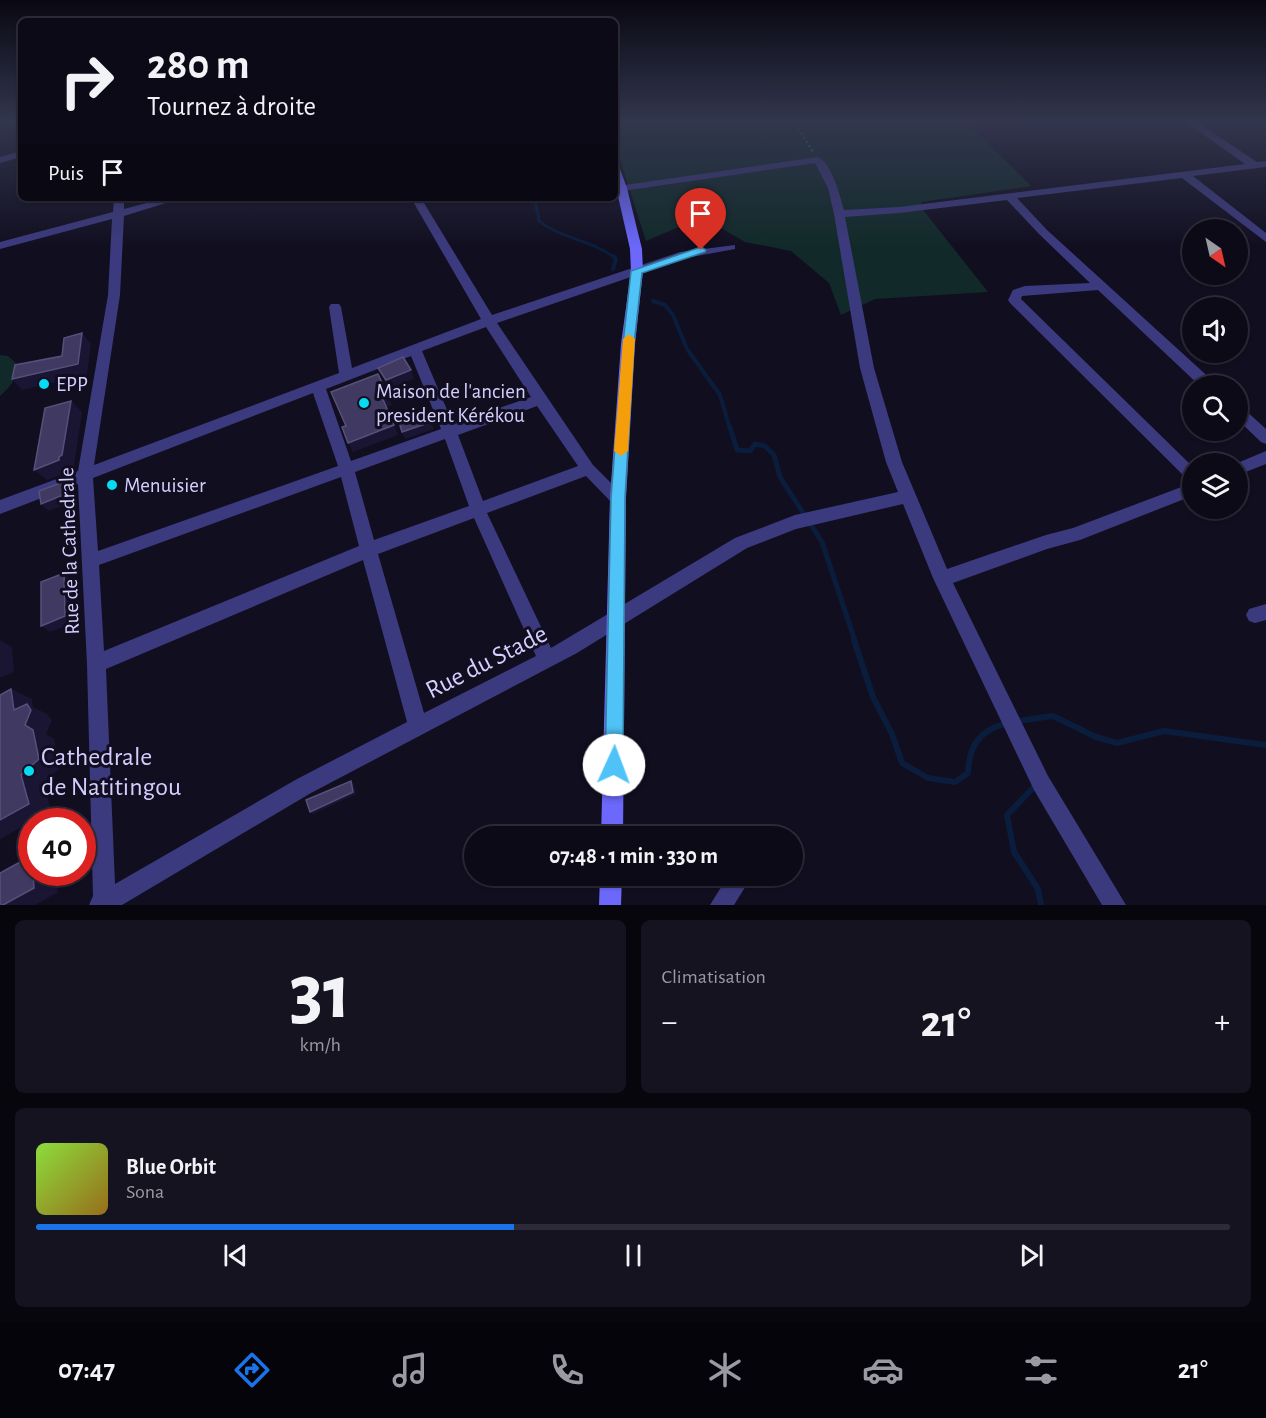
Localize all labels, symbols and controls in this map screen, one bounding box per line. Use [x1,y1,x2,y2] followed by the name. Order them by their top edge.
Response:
[48,42,126,120] icon: right
[147,44,250,86] text: 280 m
[147,93,316,120] text: Tournez à droite
[96,156,129,189] icon: arrive
[48,162,84,184] text: Puis
[675,188,726,250] pin
[684,197,717,230] icon: arrive
[1182,219,1248,285] north arrow
[1182,219,1248,519] map controls
[1182,297,1248,363] button: sound
[56,374,88,395] place label: EPP
[1182,375,1248,441] button: search
[37,377,51,391] marker: EPP
[376,381,526,426] place label: Maison de l'ancien president Kérékou
[357,396,371,410] marker: Maison de l'ancien president Kérékou
[1182,453,1248,519] button: layers
[56,467,83,635] street label: Rue de la Cathedrale
[124,475,206,496] place label: Menuisier
[105,478,119,492] marker: Menuisier
[422,620,551,704] street label: Rue du Stade
[582,733,646,797] position arrow
[41,744,181,800] place label: Cathedrale de Natitingou
[22,764,36,778] marker: Cathedrale de Natitingou
[18,808,96,886] speed limit sign: 40
[549,845,718,867] text: 07:48 · 1 min · 330 m
[289,955,351,1033] text: 31
[662,967,766,987] text: Climatisation
[920,1000,971,1045] text: 21°
[662,1006,677,1039] text: −
[1214,1006,1230,1039] text: +
[300,1035,341,1055] text: km/h
[126,1156,216,1178] text: Blue Orbit
[126,1182,164,1202] text: Sona
[219,1239,252,1272] icon: previous
[617,1239,650,1272] icon: pause
[1015,1239,1048,1272] icon: next
[231,1349,273,1391] icon: directions
[389,1349,431,1391] icon: music
[546,1349,588,1391] icon: phone
[704,1349,746,1391] icon: climate
[862,1349,904,1391] icon: car
[1020,1349,1062,1391] icon: filters
[58,1356,115,1383] text: 07:47
[1178,1356,1208,1383] text: 21°

